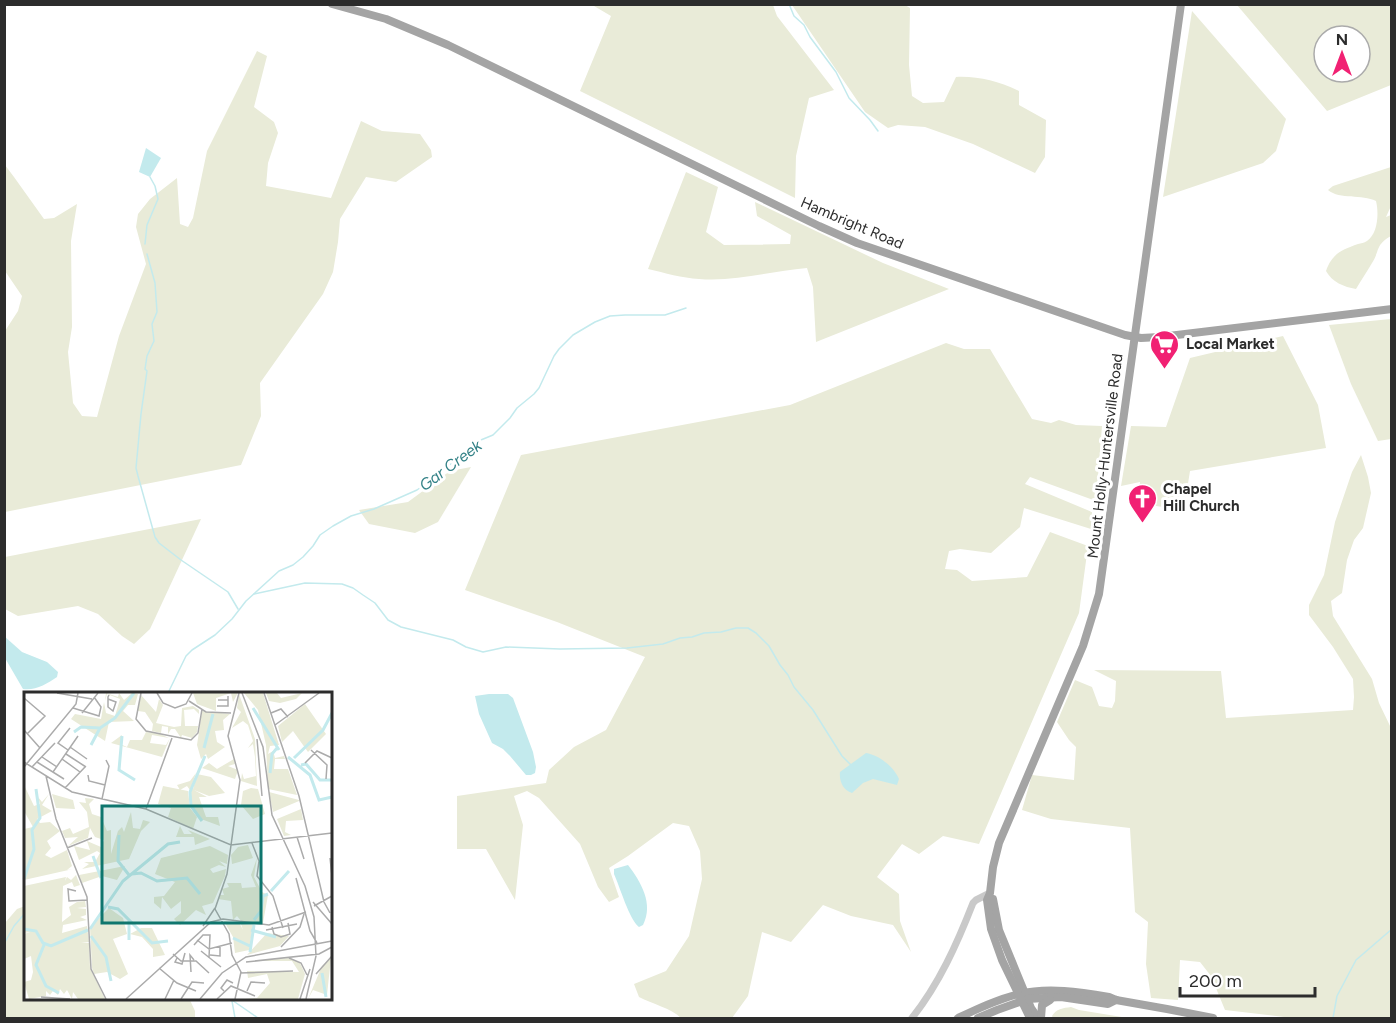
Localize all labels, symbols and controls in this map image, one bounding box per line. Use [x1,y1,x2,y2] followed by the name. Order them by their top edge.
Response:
[1312,24,1372,84] north arrow
[1336,30,1348,49] text: N
[798,193,906,253] street label: Hambright Road
[1149,328,1181,370] supermarket icon: Local Market
[1186,335,1275,353] place label: Local Market
[1083,352,1127,560] street label: Mount Holly-Huntersville Road
[415,435,486,495] water label: Gar Creek
[1163,480,1240,515] place label: Chapel Hill Church
[1126,482,1158,524] church icon: Chapel Hill Church
[24,692,332,999] inset map
[1180,960,1315,998] scale bar
[1189,970,1242,992] text: 200 m

